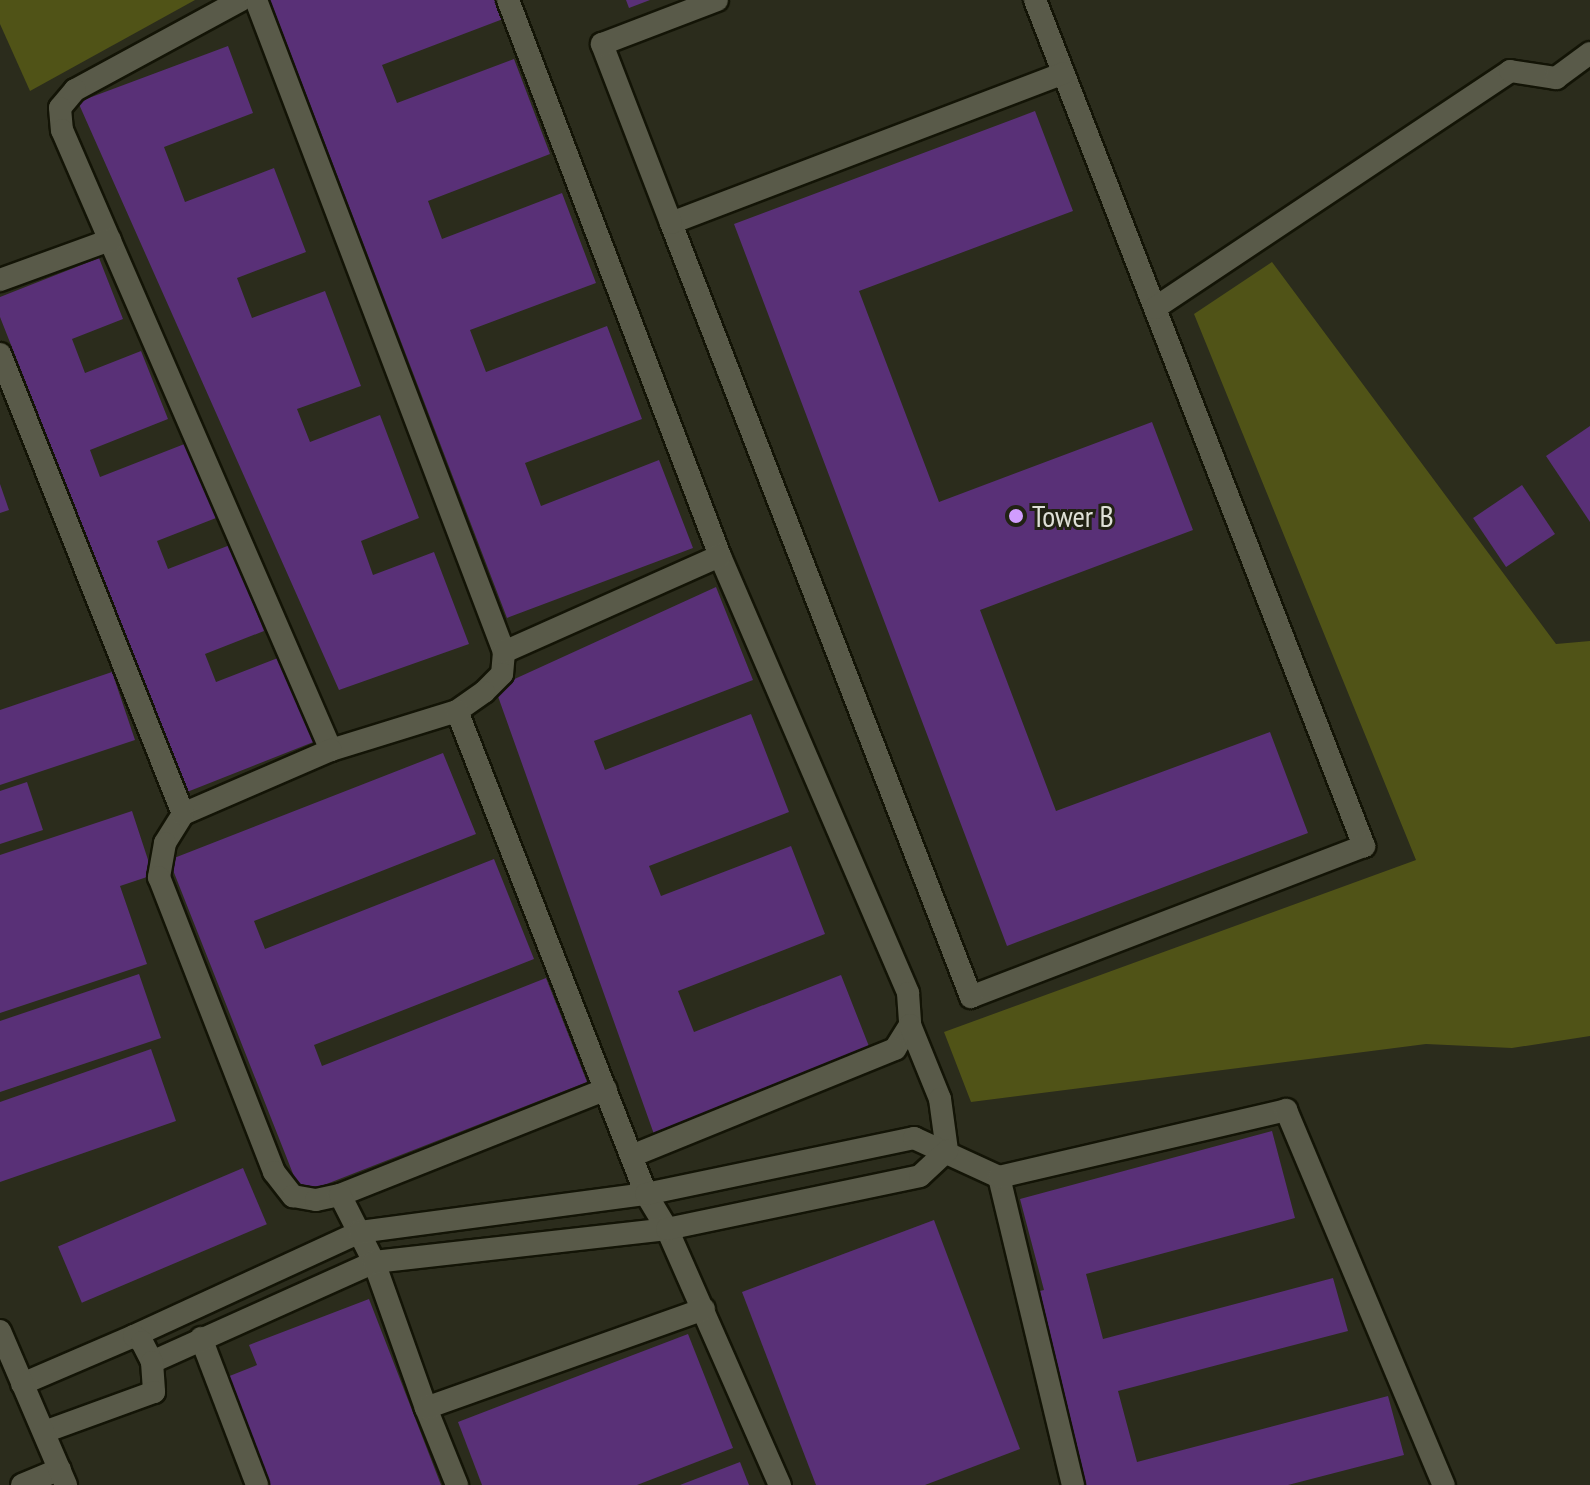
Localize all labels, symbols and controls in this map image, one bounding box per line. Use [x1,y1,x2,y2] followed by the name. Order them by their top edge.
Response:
[1032,498,1114,534] place label: Tower B
[1007,507,1025,525] marker: Tower B

